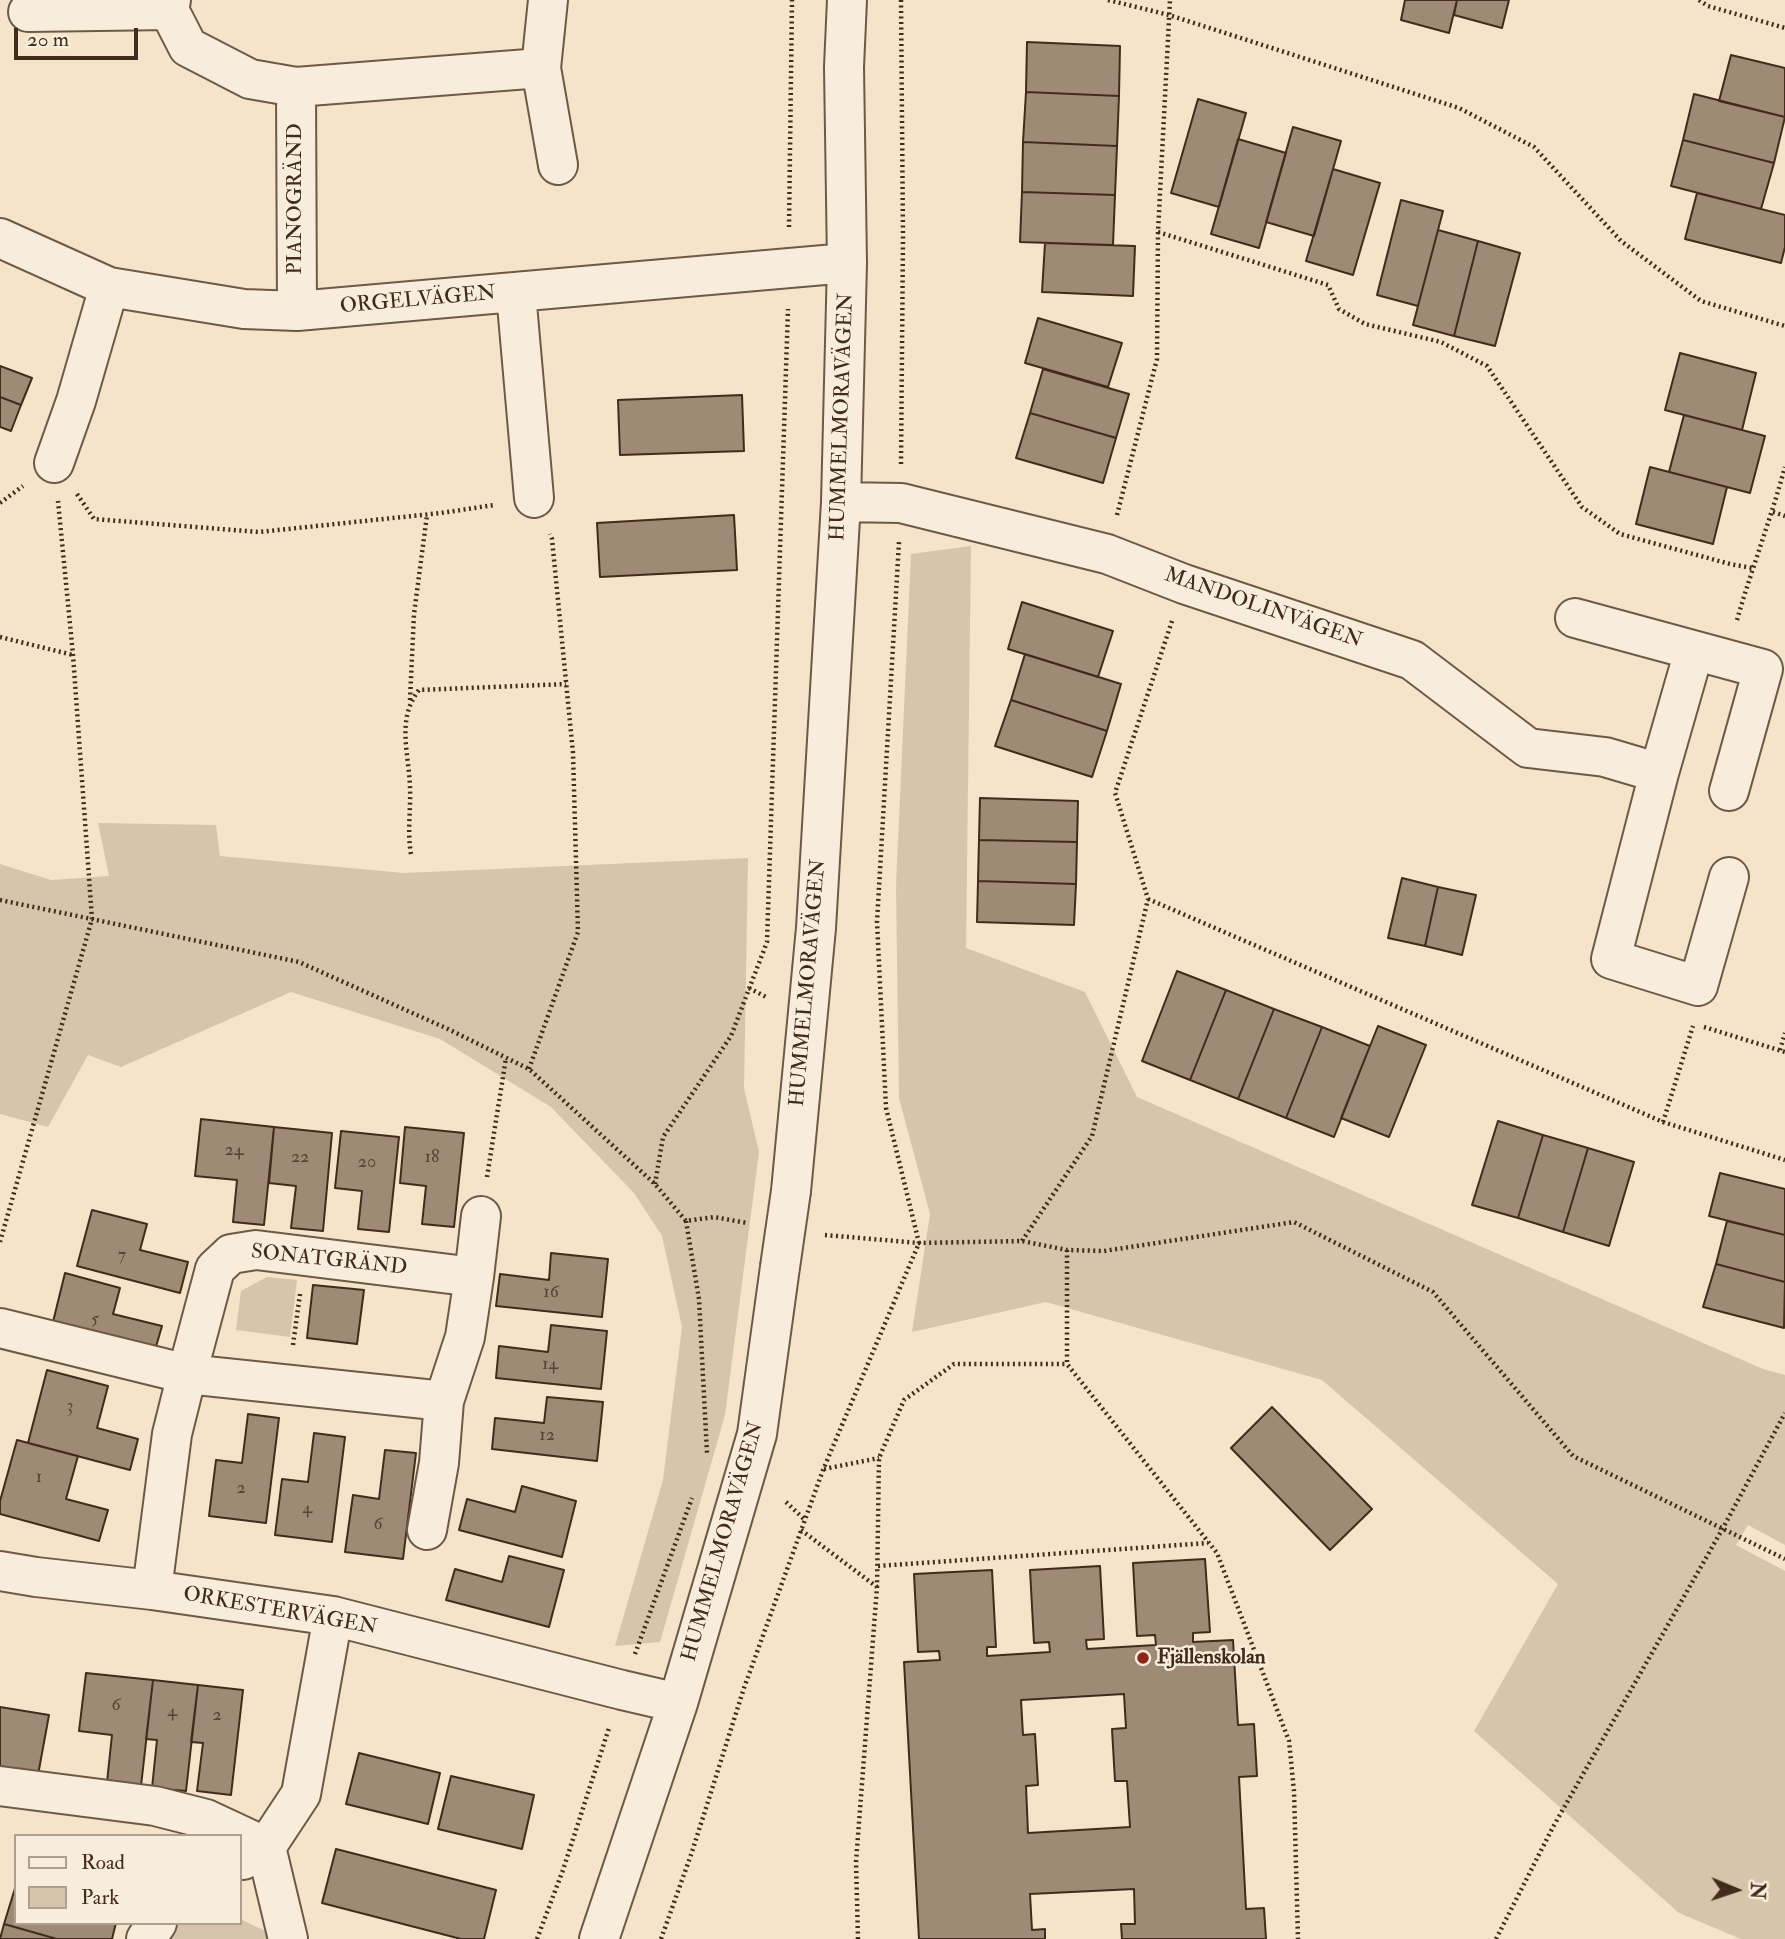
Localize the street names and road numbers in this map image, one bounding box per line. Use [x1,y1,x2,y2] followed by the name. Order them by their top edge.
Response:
[283,123,309,275] street label: PIANOGRÄND
[339,282,497,320] street label: ORGELVÄGEN
[826,293,860,541] street label: HUMMELMORAVÄGEN
[1161,563,1365,655] street label: MANDOLINVÄGEN
[786,858,832,1108] street label: HUMMELMORAVÄGEN
[250,1240,408,1282] street label: SONATGRÄND
[678,1419,770,1665] street label: HUMMELMORAVÄGEN
[181,1583,379,1641] street label: ORKESTERVÄGEN

